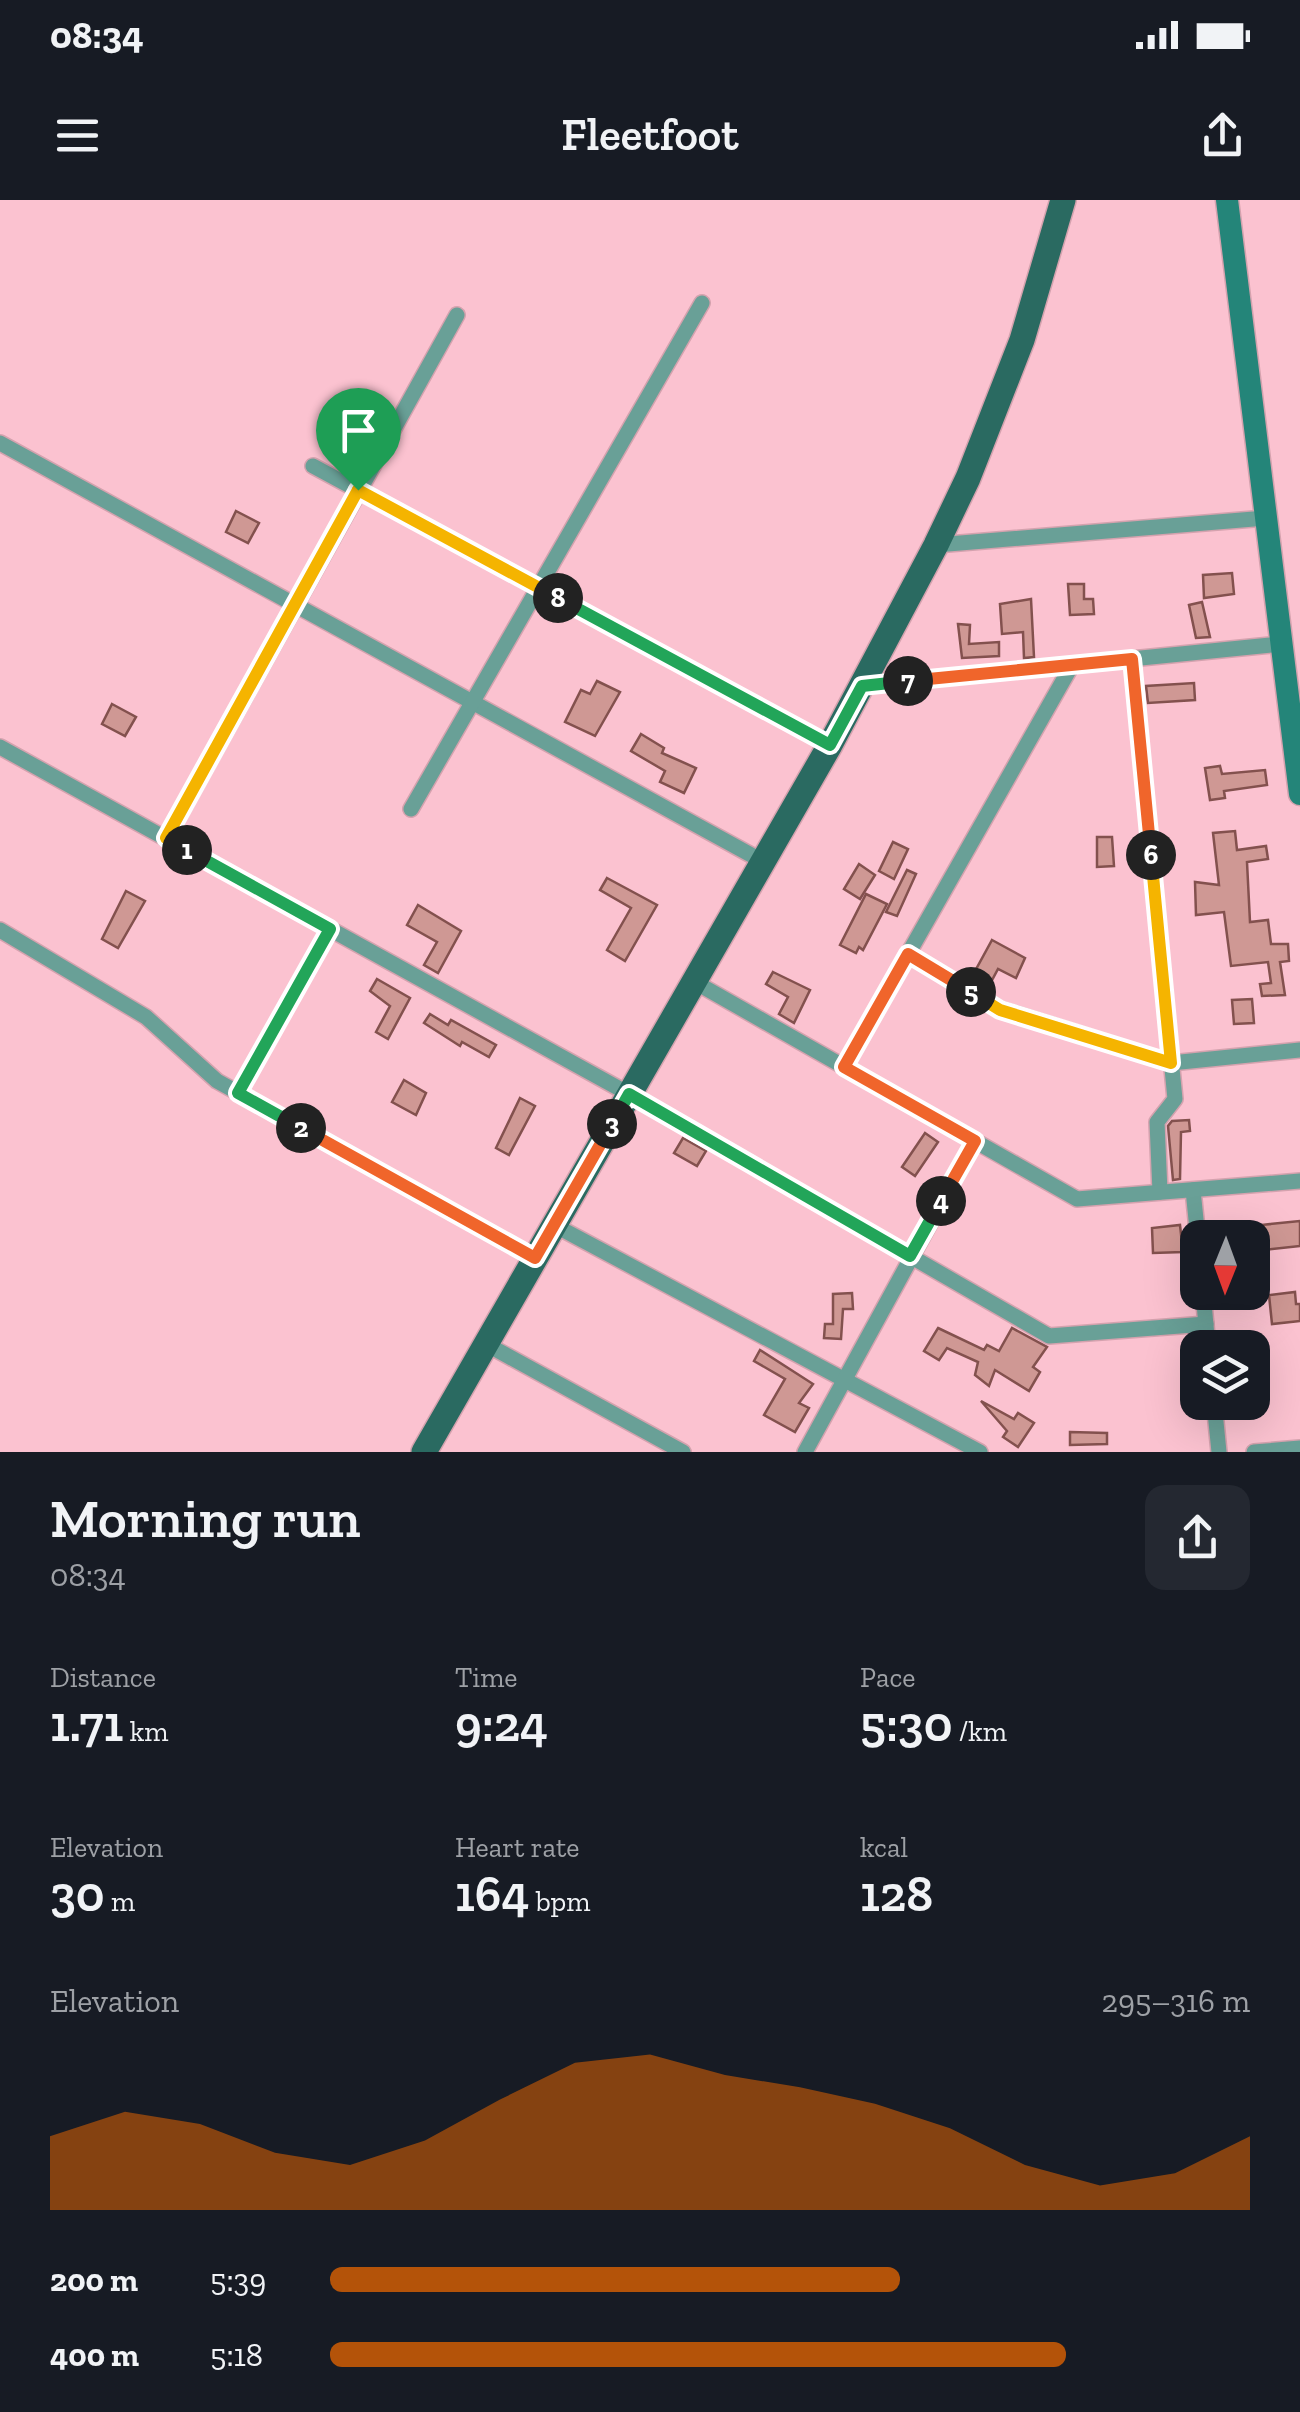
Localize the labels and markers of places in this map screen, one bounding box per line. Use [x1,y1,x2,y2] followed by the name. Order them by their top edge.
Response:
[316,388,401,491] pin
[533,573,583,623] pin: 8
[883,656,933,706] pin: 7
[162,825,212,875] pin: 1
[1126,830,1176,880] pin: 6
[946,967,996,1017] pin: 5
[587,1099,637,1149] pin: 3
[276,1103,326,1153] pin: 2
[916,1176,966,1226] pin: 4

